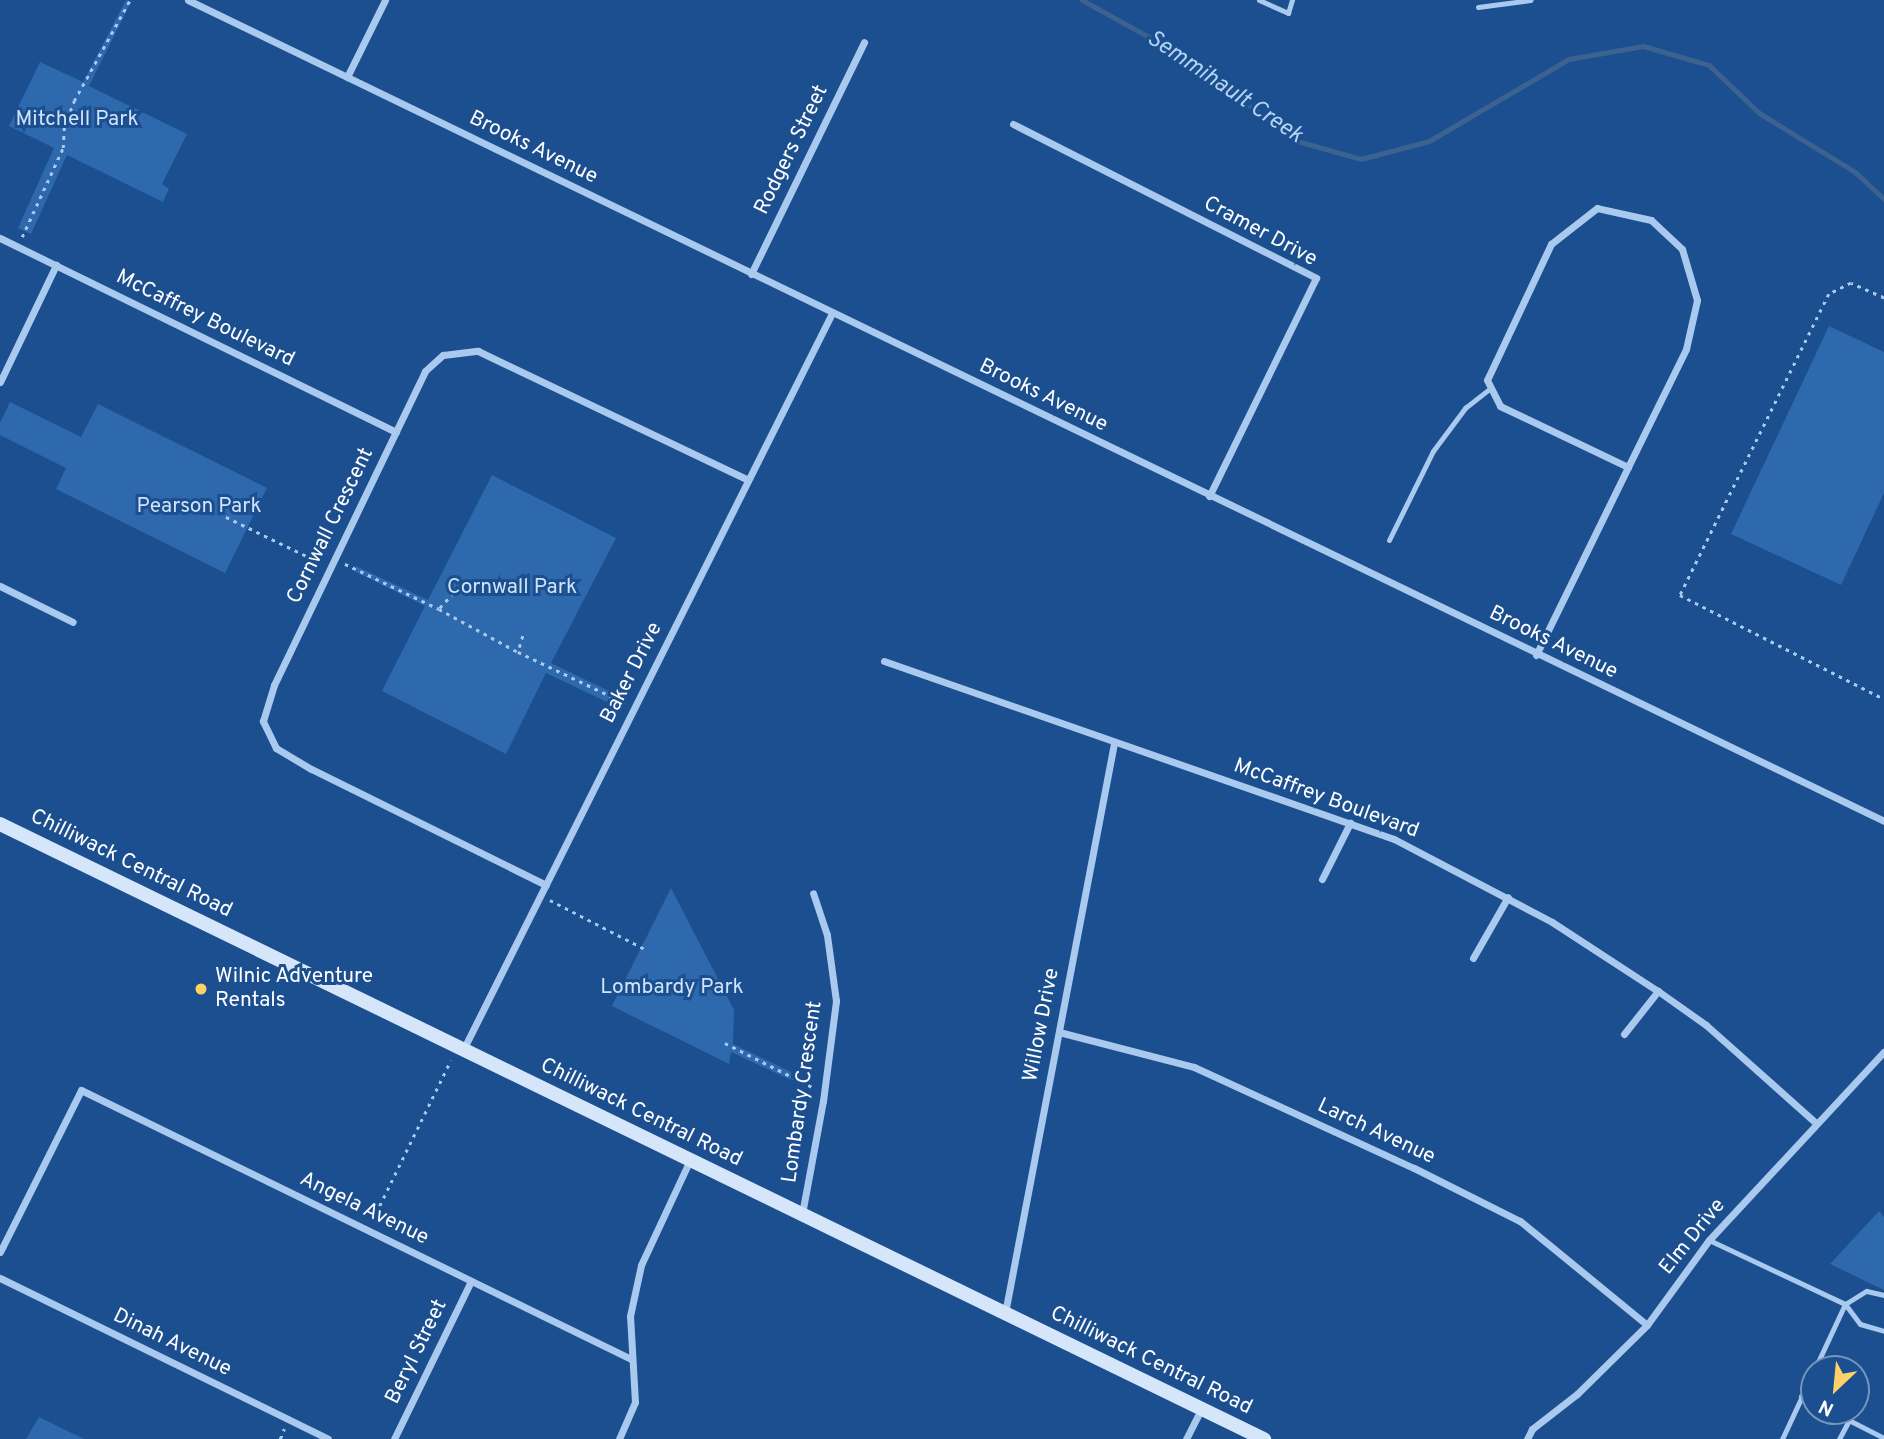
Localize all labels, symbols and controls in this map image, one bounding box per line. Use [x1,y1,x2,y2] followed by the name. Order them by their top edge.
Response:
[1141,26,1307,150] water label: Semmihault Creek
[750,81,834,219] street label: Rodgers Street
[464,106,602,190] street label: Brooks Avenue
[15,107,139,133] park label: Mitchell Park
[1199,192,1321,272] street label: Cramer Drive
[112,265,298,373] street label: McCaffrey Boulevard
[974,354,1112,438] street label: Brooks Avenue
[282,444,380,608] street label: Cornwall Crescent
[136,494,262,520] park label: Pearson Park
[447,575,577,601] park label: Cornwall Park
[1484,601,1622,685] street label: Brooks Avenue
[596,618,668,728] street label: Baker Drive
[1230,754,1422,844] street label: McCaffrey Boulevard
[26,804,236,924] street label: Chilliwack Central Road
[215,964,374,1014] place label: Wilnic Adventure Rentals
[1019,966,1065,1084] street label: Willow Drive
[600,975,744,1001] park label: Lombardy Park
[193,981,209,997] marker: Wilnic Adventure Rentals
[778,999,828,1185] street label: Lombardy Crescent
[536,1053,746,1173] street label: Chilliwack Central Road
[1313,1093,1439,1171] street label: Larch Avenue
[295,1167,433,1251] street label: Angela Avenue
[1655,1194,1731,1280] street label: Elm Drive
[381,1296,453,1408] street label: Beryl Street
[1046,1301,1256,1421] street label: Chilliwack Central Road
[108,1303,236,1383] street label: Dinah Avenue
[1800,1355,1870,1425] north arrow
[1815,1393,1838,1421] text: N

